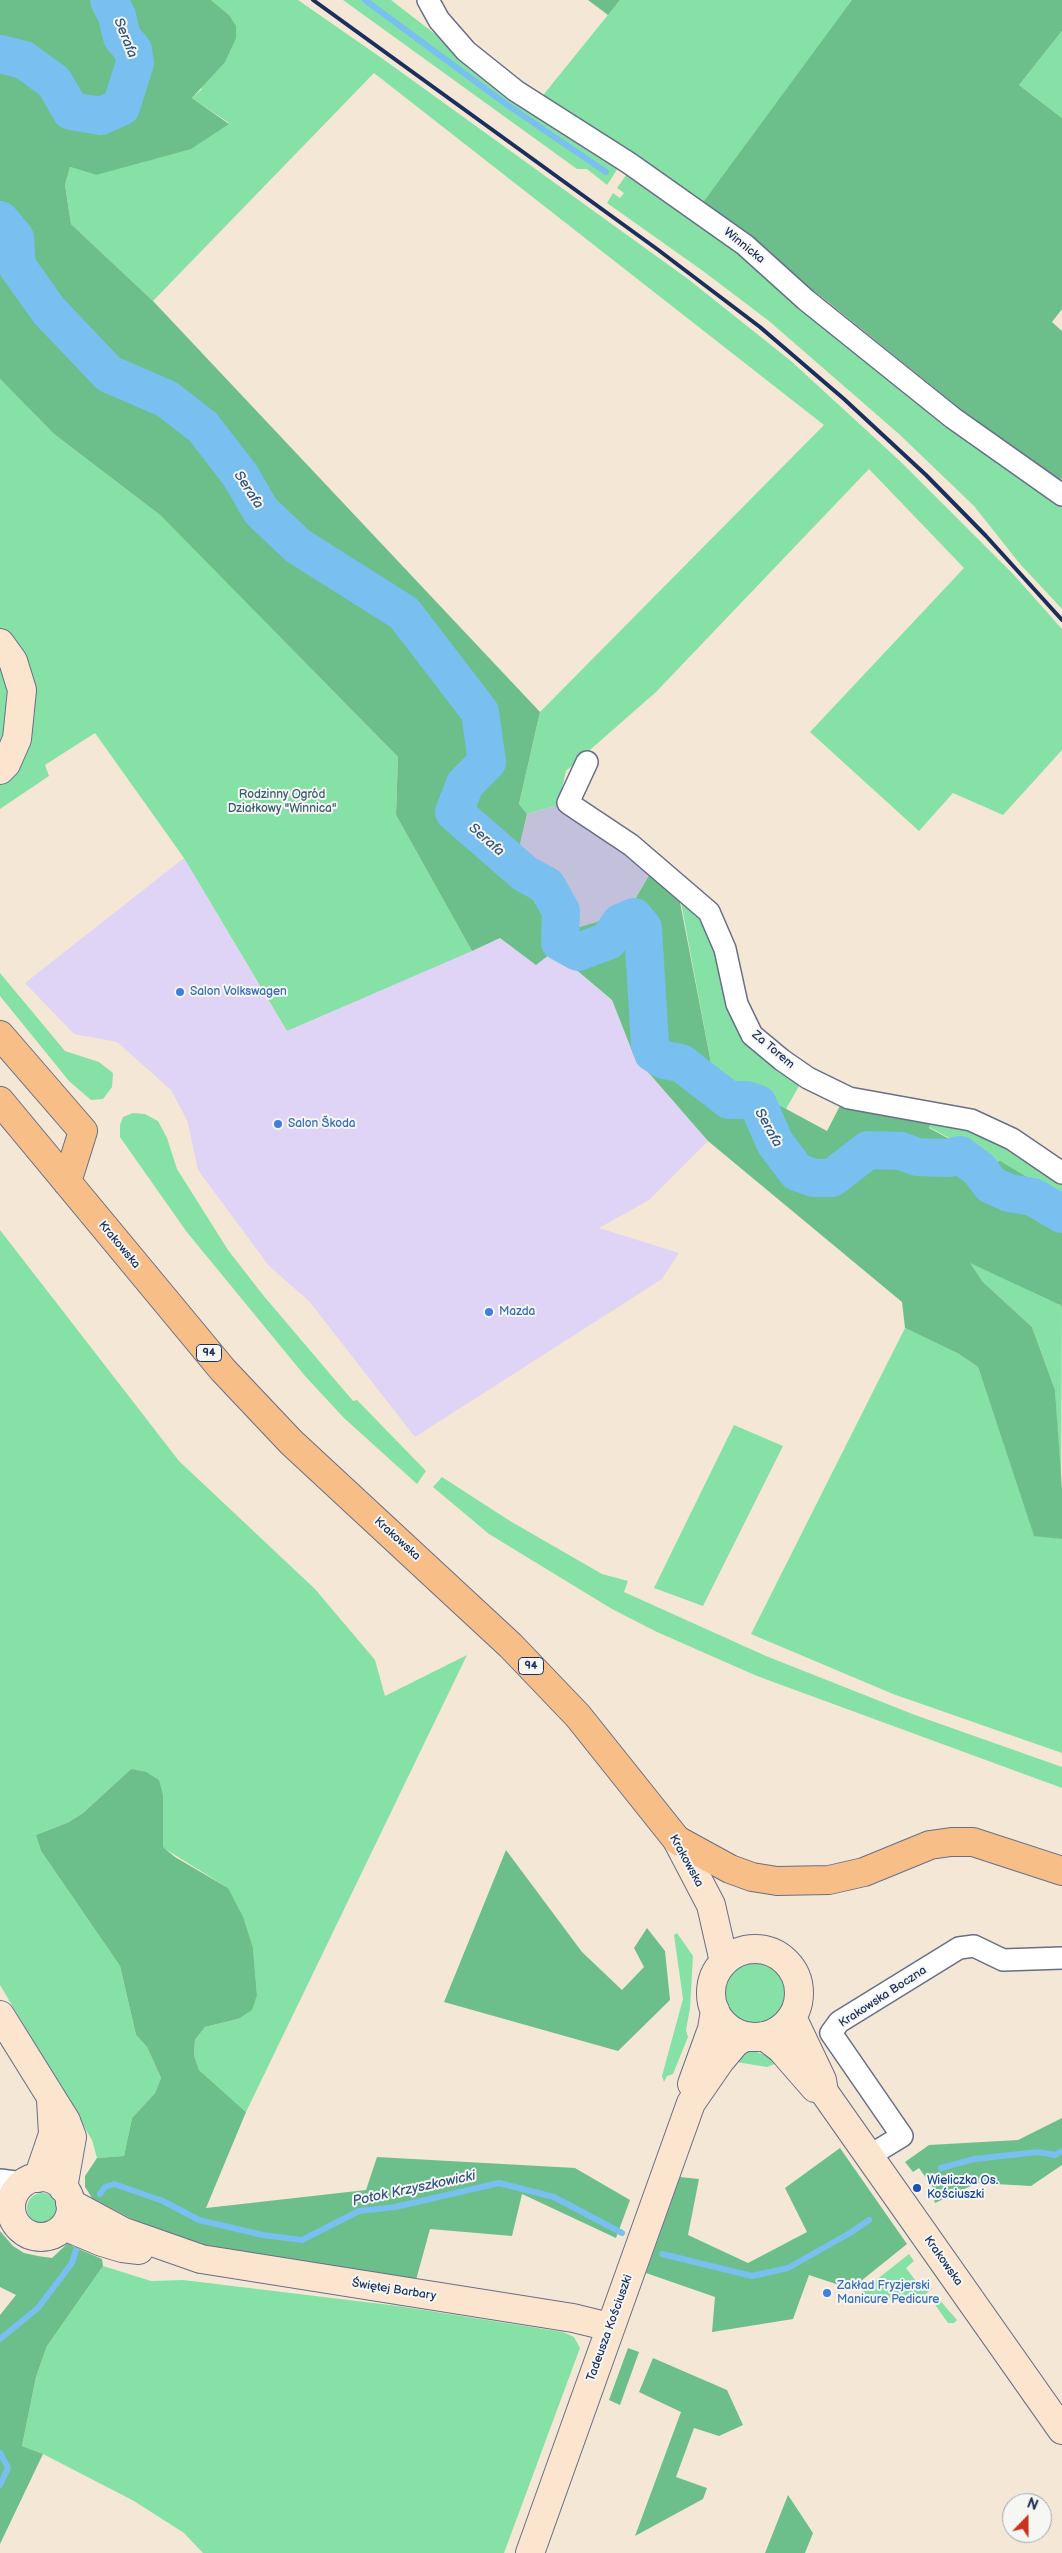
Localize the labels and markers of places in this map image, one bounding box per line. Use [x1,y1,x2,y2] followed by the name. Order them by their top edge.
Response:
[190,985,287,999] place label: Salon Volkswagen
[174,986,186,998] marker: Salon Volkswagen
[288,1117,356,1131] place label: Salon Škoda
[272,1118,284,1130] marker: Salon Škoda
[499,1305,535,1319] place label: Mazda
[483,1306,495,1318] marker: Mazda
[927,2174,998,2202] place label: Wieliczka Os. Kościuszki
[911,2182,923,2194] marker: Wieliczka Os. Kościuszki
[837,2279,939,2307] place label: Zakład Fryzjerski Manicure Pedicure
[821,2287,833,2299] marker: Zakład Fryzjerski Manicure Pedicure

